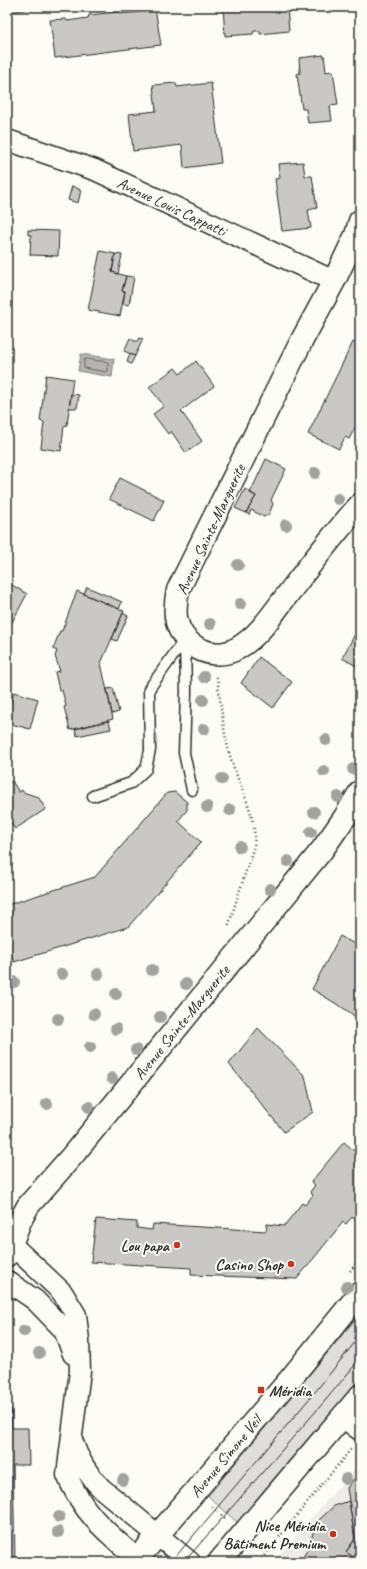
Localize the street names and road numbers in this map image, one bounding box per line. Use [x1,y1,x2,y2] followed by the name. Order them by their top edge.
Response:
[114,173,231,242] street label: Avenue Louis Cappatti
[172,459,251,598] street label: Avenue Sainte-Marguerite
[129,960,235,1084] street label: Avenue Sainte-Marguerite
[186,1409,268,1502] street label: Avenue Simone Veil

